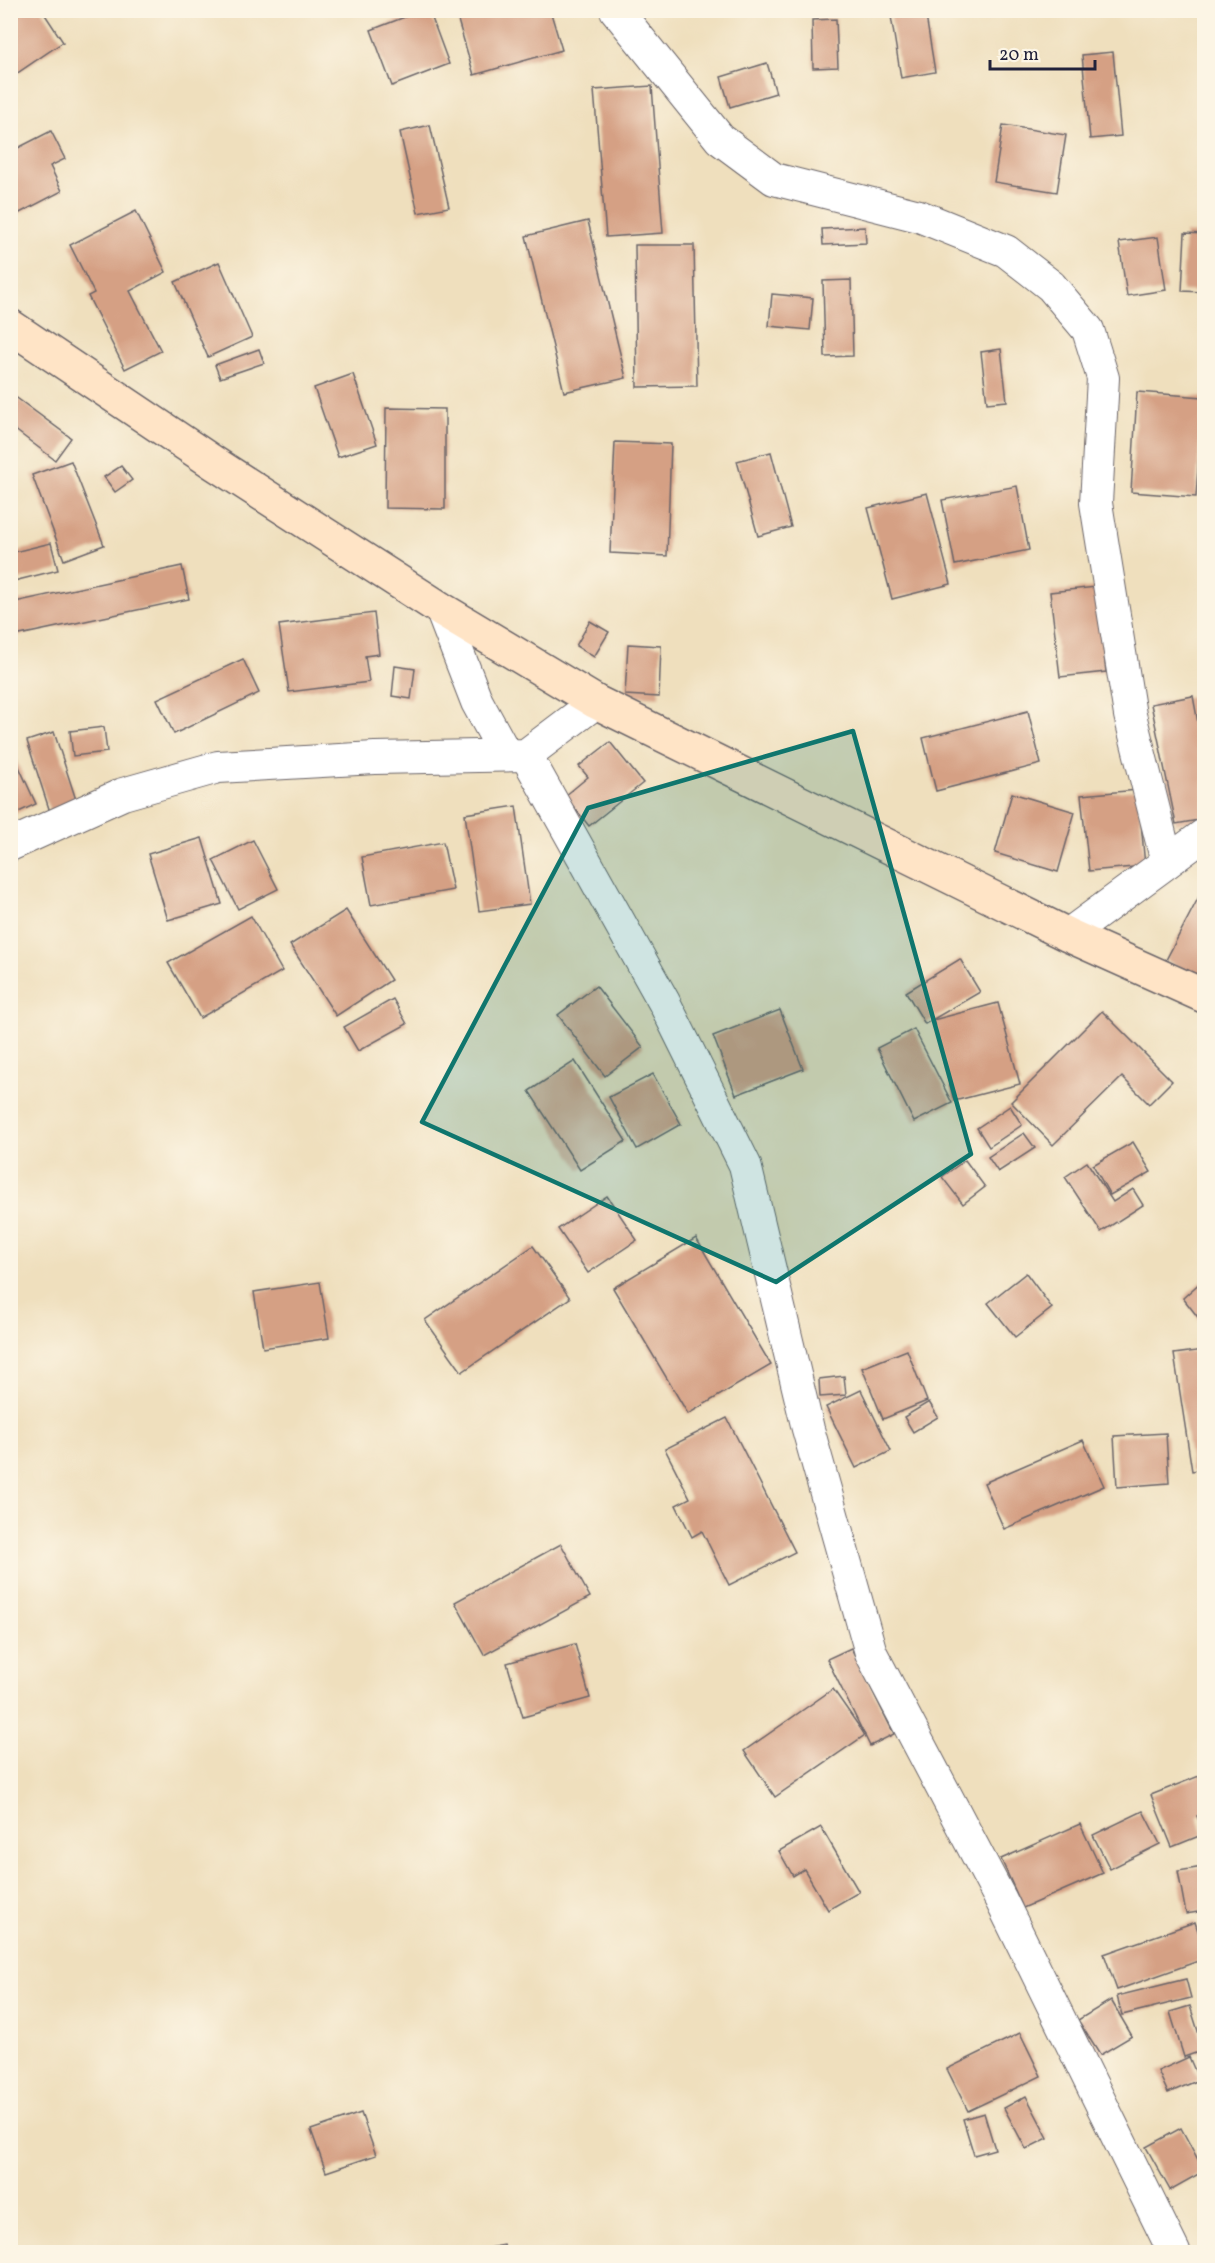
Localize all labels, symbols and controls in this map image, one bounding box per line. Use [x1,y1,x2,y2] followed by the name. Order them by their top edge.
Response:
[990,33,1095,71] scale bar
[999,43,1039,68] text: 20 m

